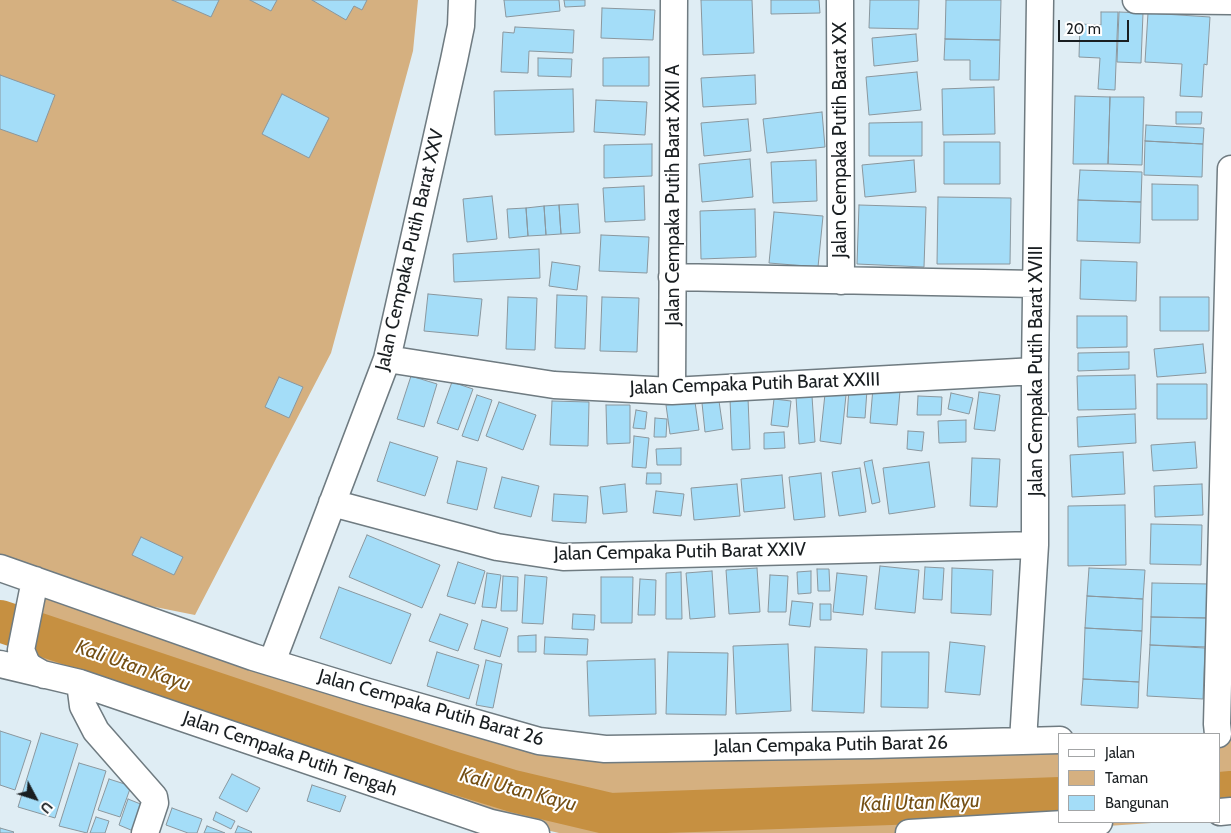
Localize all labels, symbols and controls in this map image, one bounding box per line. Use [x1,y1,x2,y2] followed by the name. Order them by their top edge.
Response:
[1061,10,1132,42] scale bar
[1066,20,1101,38] text: 20 m
[829,22,851,258] street label: Jalan Cempaka Putih Barat XX
[662,64,684,326] street label: Jalan Cempaka Putih Barat XXII A
[371,127,449,373] street label: Jalan Cempaka Putih Barat XXV
[1025,246,1047,496] street label: Jalan Cempaka Putih Barat XVIII
[630,368,880,400] street label: Jalan Cempaka Putih Barat XXIII
[554,538,806,566] street label: Jalan Cempaka Putih Barat XXIV
[73,635,193,697] water label: Kali Utan Kayu
[315,665,547,751] street label: Jalan Cempaka Putih Barat 26
[180,707,400,801] street label: Jalan Cempaka Putih Tengah
[714,732,948,758] street label: Jalan Cempaka Putih Barat 26
[1058,733,1221,823] legend
[1105,744,1135,762] text: Jalan
[457,763,579,817] water label: Kali Utan Kayu
[1105,769,1148,787] text: Taman
[10,773,60,823] north arrow
[860,789,980,817] water label: Kali Utan Kayu
[1105,794,1169,812] text: Bangunan
[36,798,57,817] text: U

